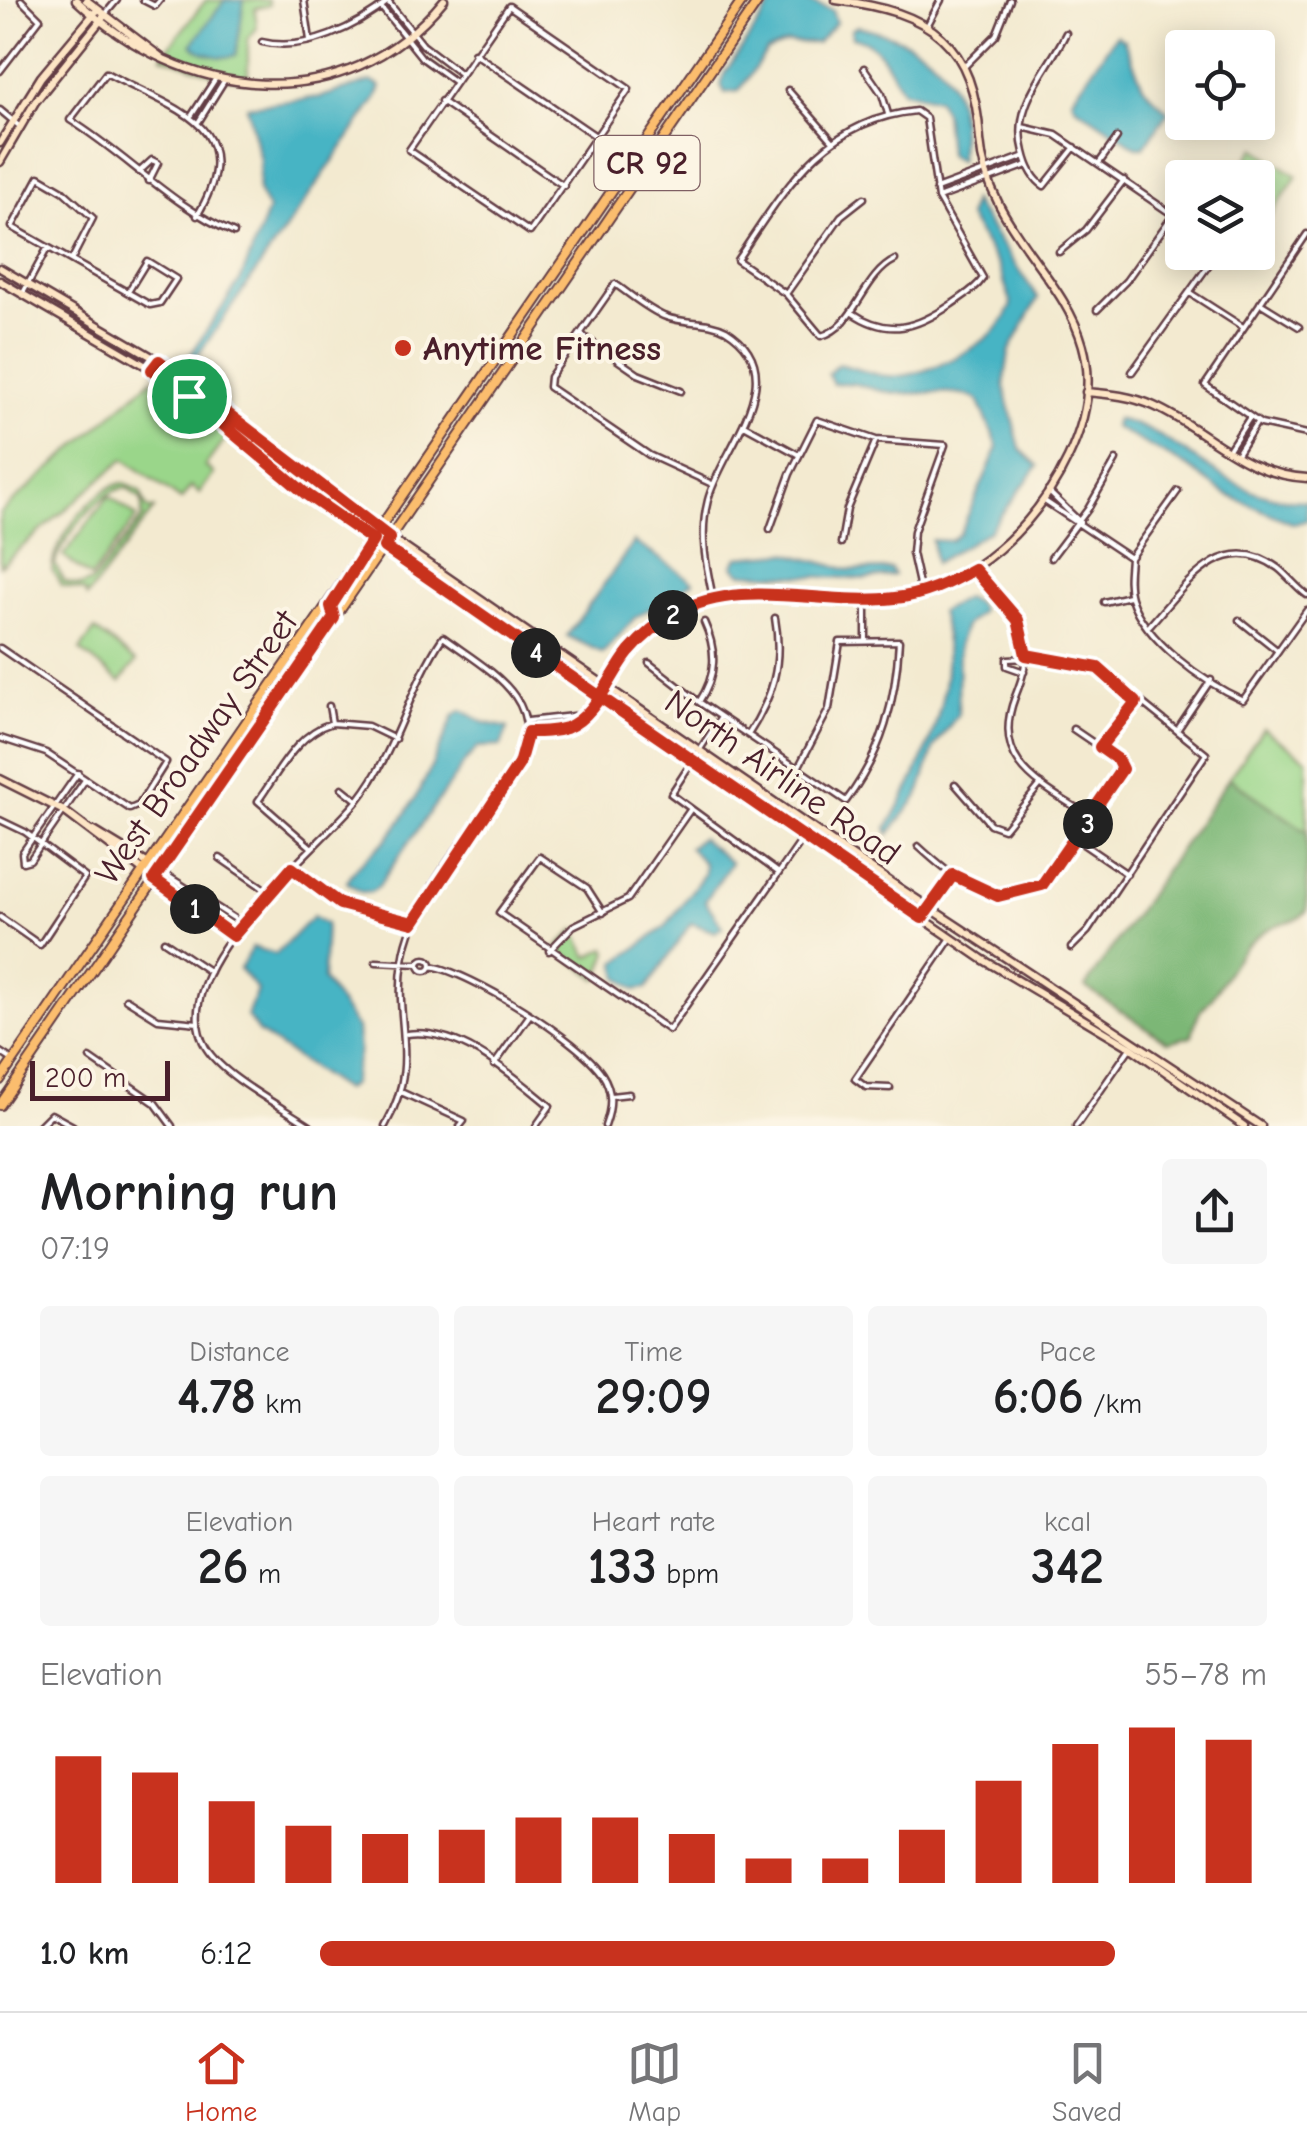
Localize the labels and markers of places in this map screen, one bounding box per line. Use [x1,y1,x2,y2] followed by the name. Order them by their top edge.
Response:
[423,328,661,369] place label: Anytime Fitness
[392,337,414,359] marker: Anytime Fitness
[147,354,232,439] pin
[648,590,698,640] pin: 2
[511,628,561,678] pin: 4
[1063,799,1113,849] pin: 3
[170,884,220,934] pin: 1

